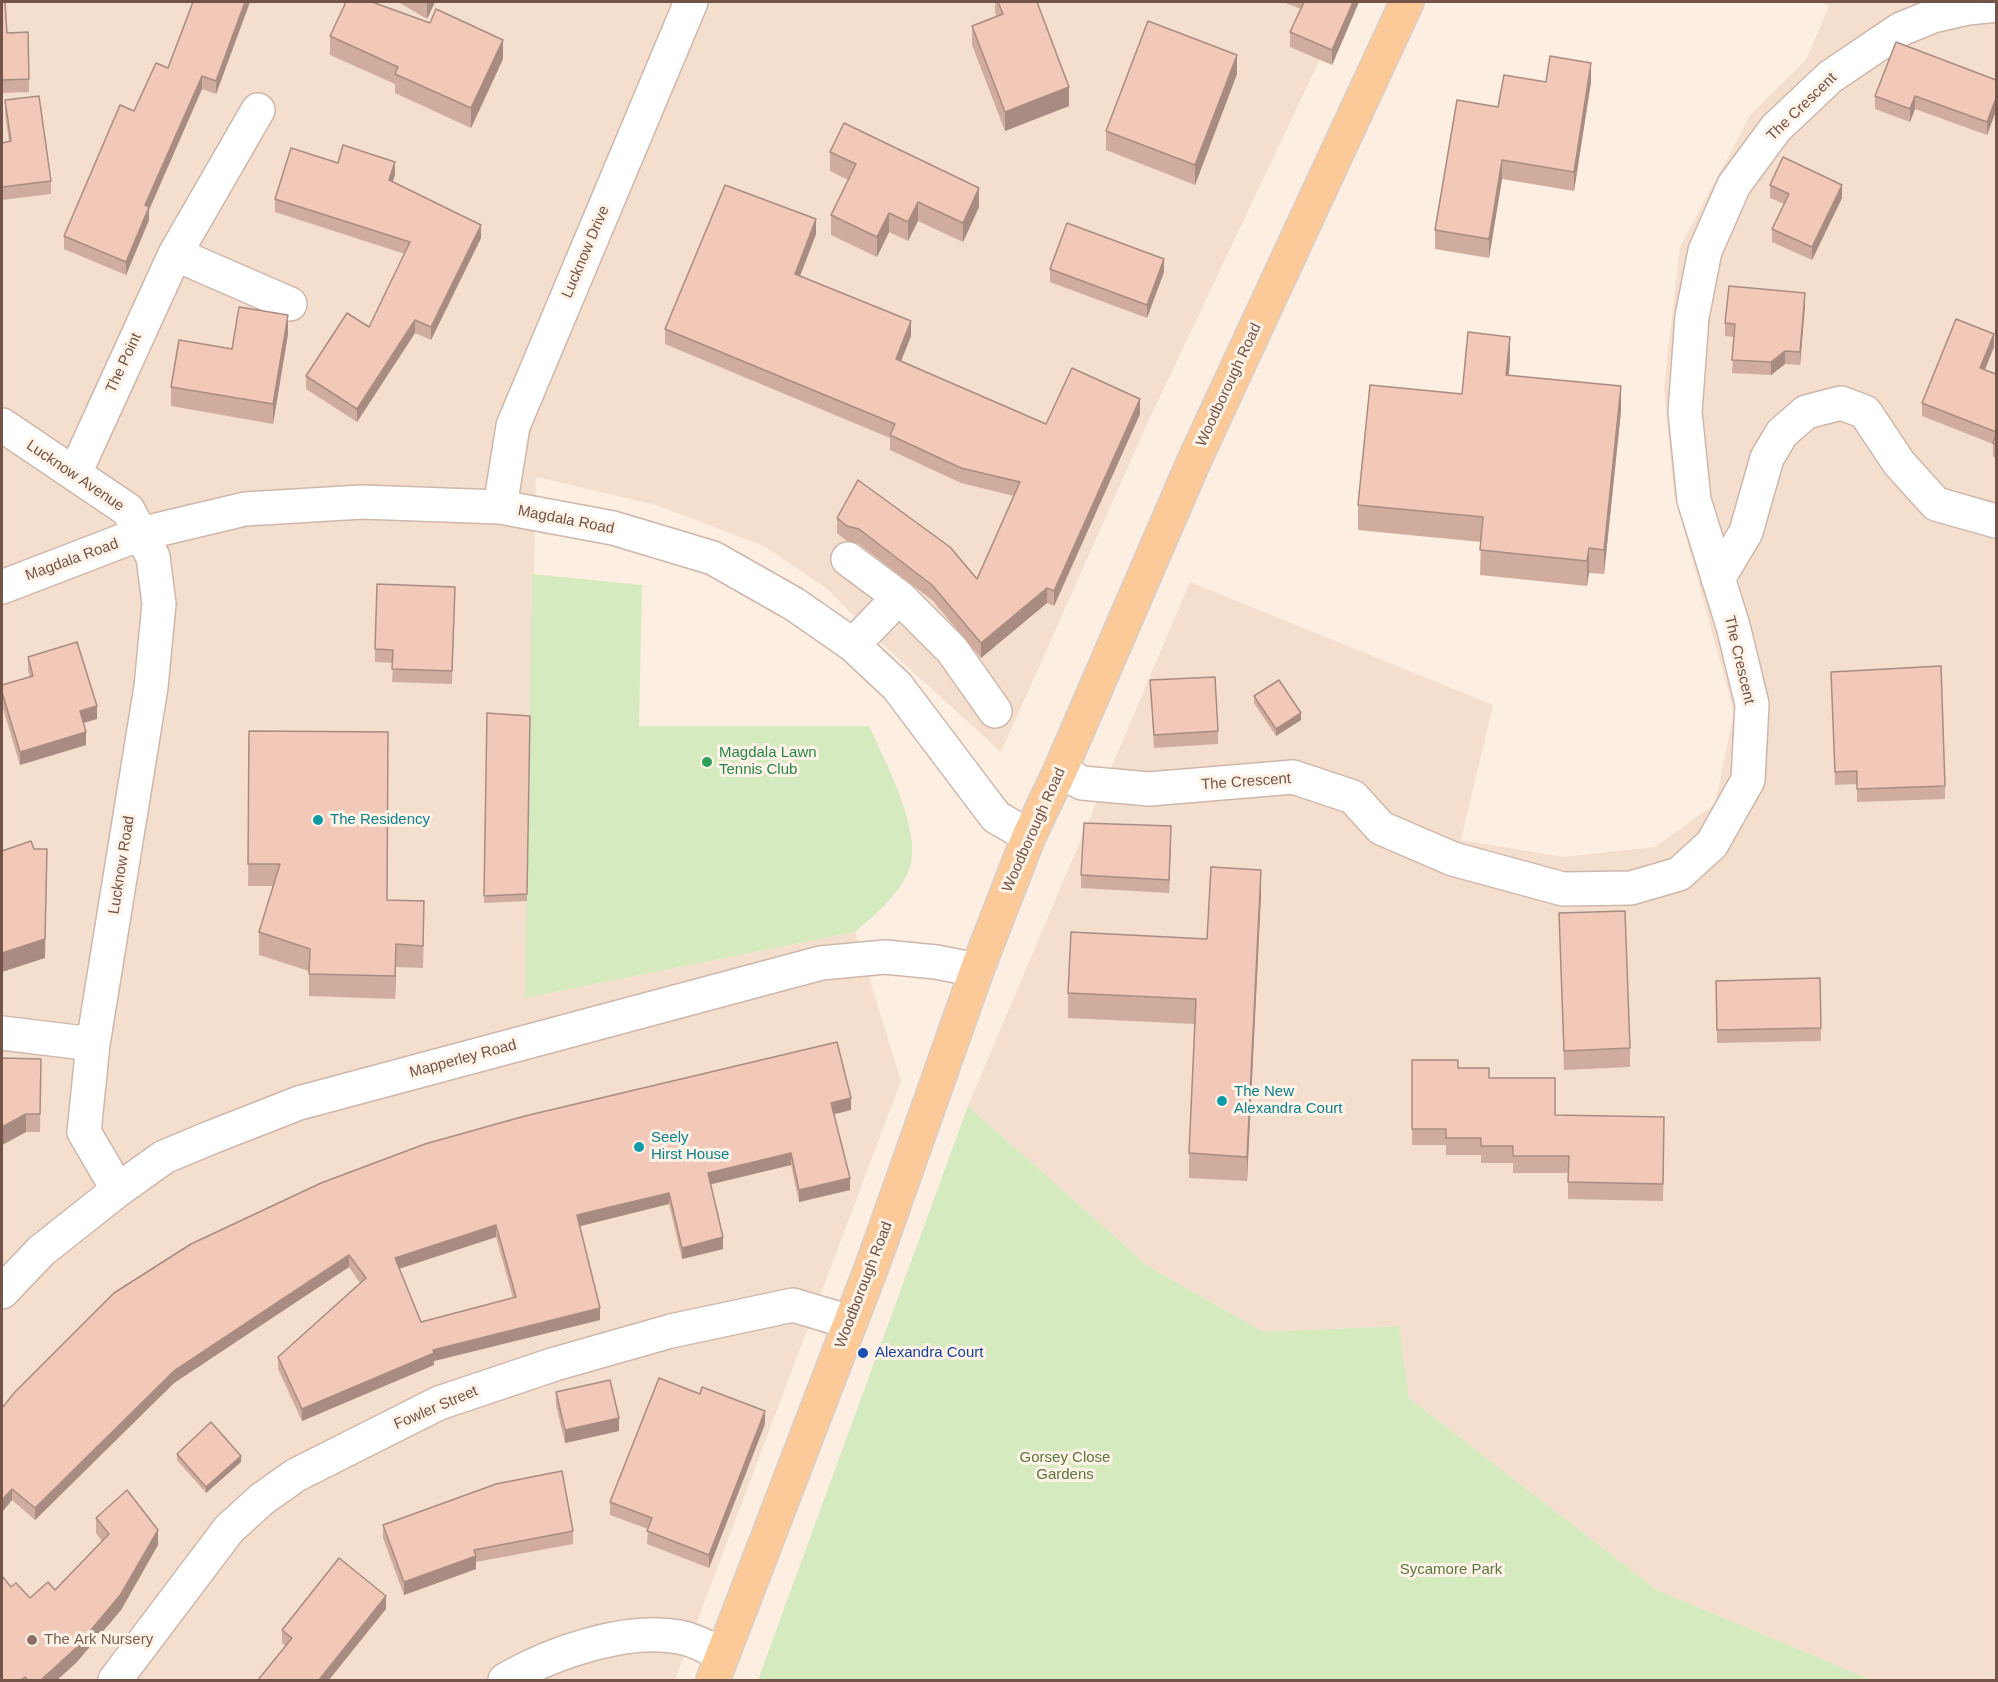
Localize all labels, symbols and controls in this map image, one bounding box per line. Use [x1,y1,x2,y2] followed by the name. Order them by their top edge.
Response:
[1763,69,1841,145] street label: The Crescent
[558,203,614,301] street label: Lucknow Drive
[1193,320,1265,450] street label: Woodborough Road
[102,330,146,396] street label: The Point
[23,437,127,515] street label: Lucknow Avenue
[516,502,616,538] street label: Magdala Road
[23,535,121,585] street label: Magdala Road
[1720,614,1758,706] street label: The Crescent
[719,744,817,779] place label: Magdala Lawn Tennis Club
[700,755,714,769] marker: Magdala Lawn Tennis Club
[999,765,1069,895] street label: Woodborough Road
[1200,770,1292,794] street label: The Crescent
[330,811,430,829] place label: The Residency
[311,813,325,827] marker: The Residency
[105,815,139,915] street label: Lucknow Road
[408,1036,518,1082] street label: Mapperley Road
[1234,1083,1342,1118] place label: The New Alexandra Court
[1215,1094,1229,1108] marker: The New Alexandra Court
[651,1129,729,1164] place label: Seely Hirst House
[632,1140,646,1154] marker: Seely Hirst House
[832,1219,896,1351] street label: Woodborough Road
[875,1344,983,1362] place label: Alexandra Court
[856,1346,870,1360] marker: Alexandra Court
[391,1382,481,1434] street label: Fowler Street
[1020,1449,1110,1484] park label: Gorsey Close Gardens
[1400,1561,1502,1579] park label: Sycamore Park
[44,1631,153,1649] place label: The Ark Nursery
[25,1633,39,1647] marker: The Ark Nursery

